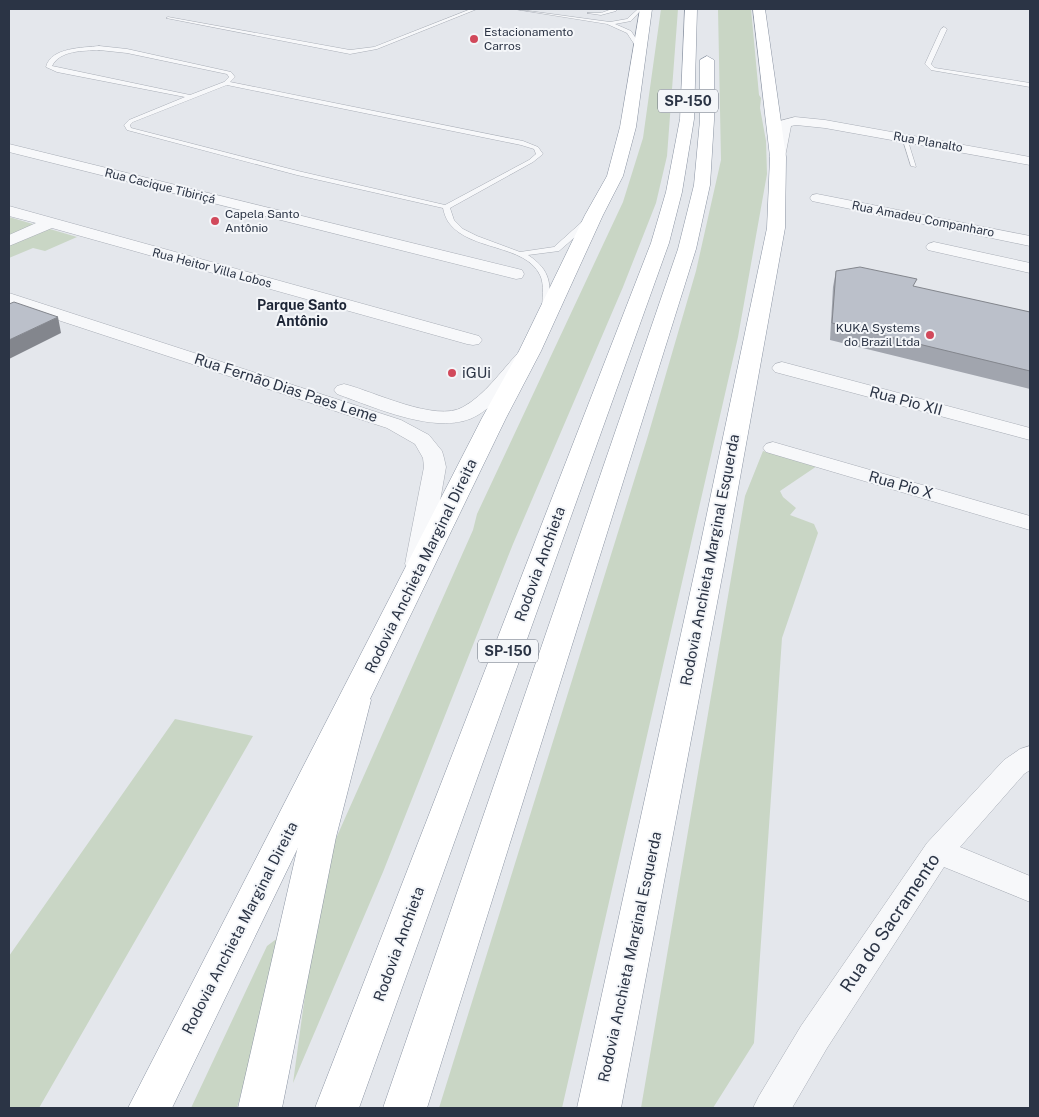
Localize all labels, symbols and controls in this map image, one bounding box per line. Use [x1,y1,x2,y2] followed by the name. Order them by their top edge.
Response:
[484,25,574,53] place label: Estacionamento Carros
[468,33,480,45] marker: Estacionamento Carros
[658,90,718,112] road number: SP-150
[892,129,964,155] street label: Rua Planalto
[103,165,217,207] street label: Rua Cacique Tibiriçá
[851,198,996,240] street label: Rua Amadeu Companharo
[225,207,300,235] place label: Capela Santo Antônio
[209,215,221,227] marker: Capela Santo Antônio
[151,245,273,291] street label: Rua Heitor Villa Lobos
[257,297,347,329] district label: Parque Santo Antônio
[836,321,920,349] place label: KUKA Systems do Brazil Ltda
[924,329,936,341] marker: KUKA Systems do Brazil Ltda
[192,350,380,425] street label: Rua Fernão Dias Paes Leme
[462,364,491,381] place label: iGUi
[446,367,458,379] marker: iGUi
[868,383,944,418] street label: Rua Pio XII
[677,433,742,687] street label: Rodovia Anchieta Marginal Esquerda
[361,456,480,676] street label: Rodovia Anchieta Marginal Direita
[867,467,935,502] street label: Rua Pio X
[511,504,568,624] street label: Rodovia Anchieta
[478,640,538,662] road number: SP-150
[178,819,301,1037] street label: Rodovia Anchieta Marginal Direita
[595,830,664,1084] street label: Rodovia Anchieta Marginal Esquerda
[835,849,944,996] street label: Rua do Sacramento
[370,884,427,1004] street label: Rodovia Anchieta

